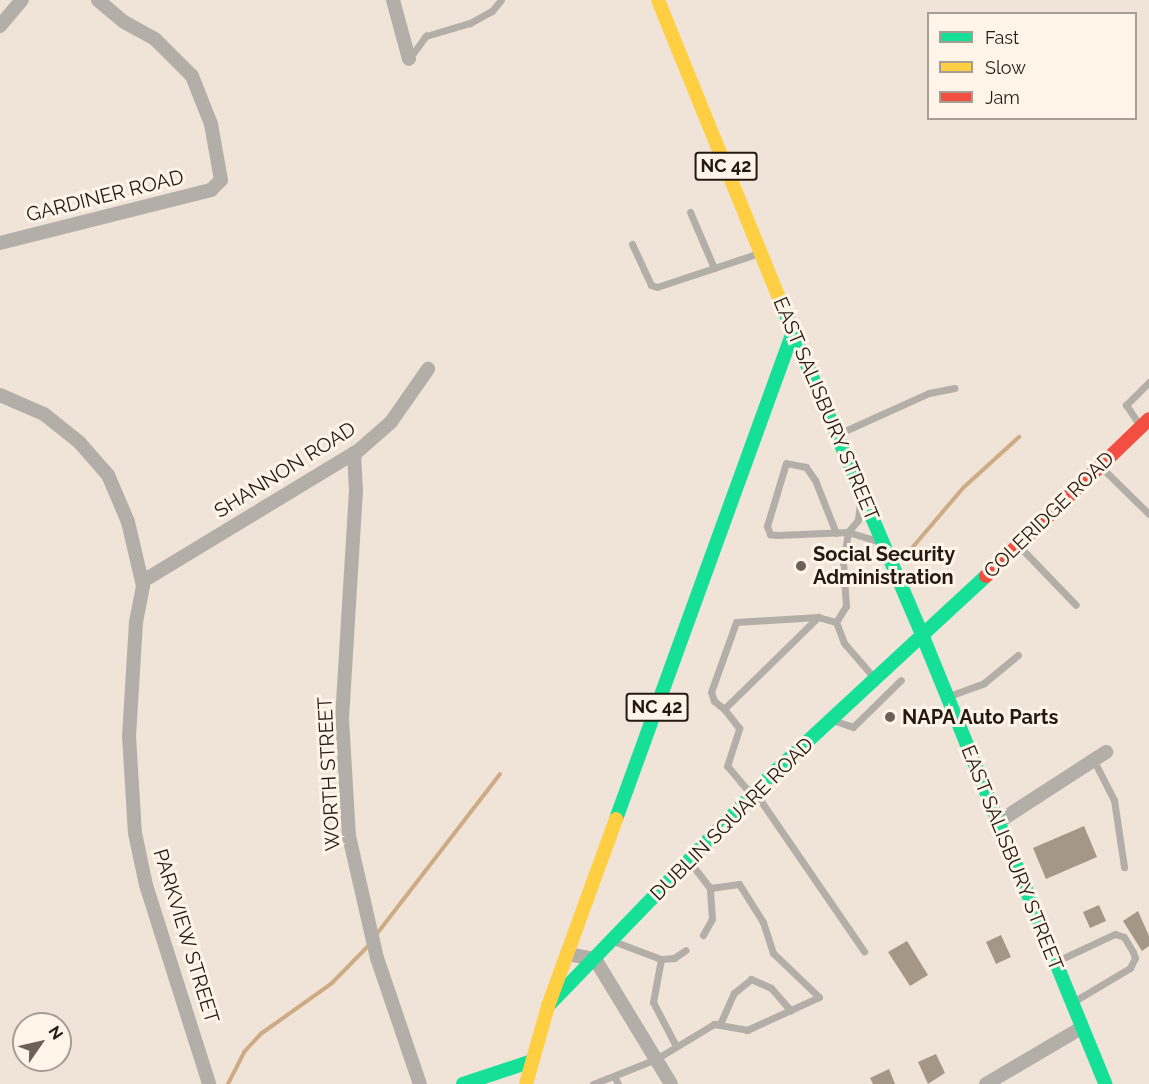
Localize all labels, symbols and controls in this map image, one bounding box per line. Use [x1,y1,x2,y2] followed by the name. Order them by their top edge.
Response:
[927,12,1137,120] legend
[985,27,1019,48] text: Fast
[985,57,1026,78] text: Slow
[985,87,1020,108] text: Jam
[694,151,758,181] road number: NC 42
[24,165,186,227] street label: GARDINER ROAD
[768,293,884,525] street label: EAST SALISBURY STREET
[210,417,360,523] street label: SHANNON ROAD
[979,447,1119,583] street label: COLERIDGE ROAD
[813,542,956,589] place label: Social Security Administration
[794,559,808,573] marker: Social Security Administration
[626,692,688,722] road number: NC 42
[313,696,345,852] street label: WORTH STREET
[902,705,1060,729] place label: NAPA Auto Parts
[883,710,897,724] marker: NAPA Auto Parts
[645,732,819,906] street label: DUBLIN SQUARE ROAD
[956,741,1068,975] street label: EAST SALISBURY STREET
[148,846,224,1026] street label: PARKVIEW STREET
[12,1012,72,1072] north arrow
[44,1022,67,1043] text: N

